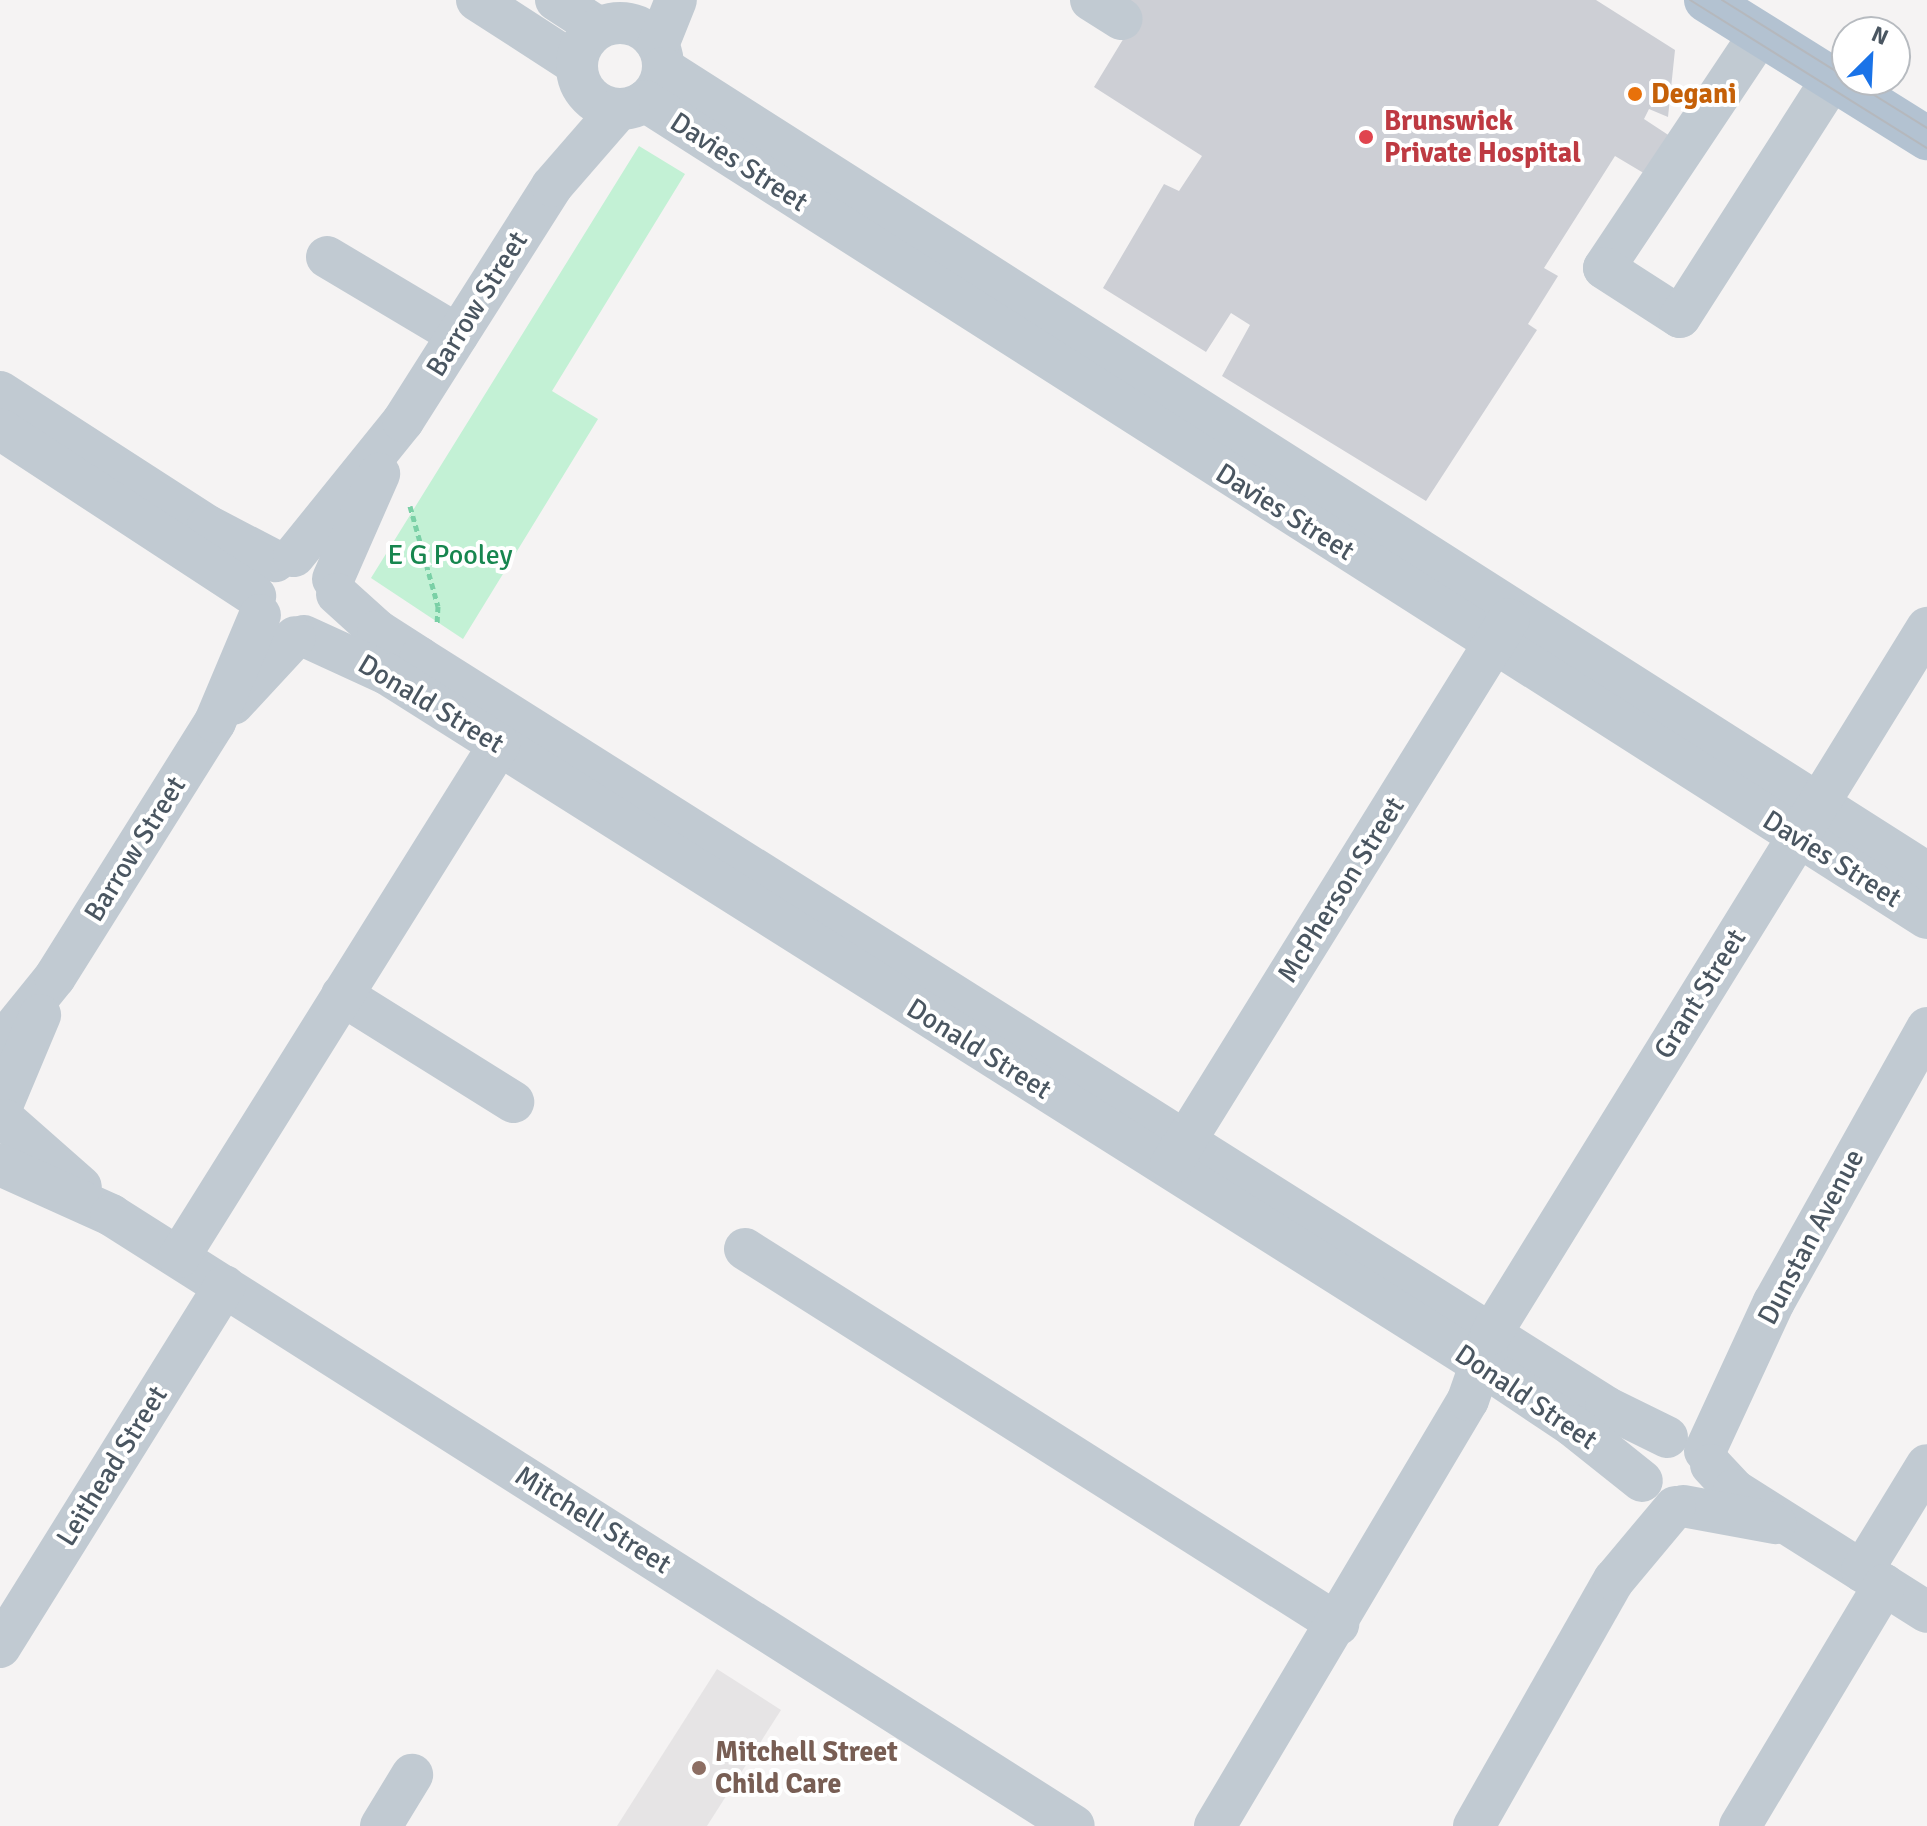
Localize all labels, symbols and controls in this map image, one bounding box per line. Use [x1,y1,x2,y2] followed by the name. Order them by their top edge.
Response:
[1831,16,1911,96] north arrow
[1868,20,1893,51] text: N
[1651,77,1737,111] place label: Degani
[1626,85,1644,103] marker: Degani
[1384,104,1581,170] place label: Brunswick Private Hospital
[664,105,814,219] street label: Davies Street
[1355,126,1377,148] marker: Brunswick Private Hospital
[419,225,535,383] street label: Barrow Street
[1210,456,1360,568] street label: Davies Street
[387,538,513,572] park label: E G Pooley
[352,647,510,761] street label: Donald Street
[77,770,193,928] street label: Barrow Street
[1270,791,1412,989] street label: McPherson Street
[1757,803,1907,915] street label: Davies Street
[1647,923,1753,1065] street label: Grant Street
[900,991,1058,1107] street label: Donald Street
[1751,1143,1871,1331] street label: Dunstan Avenue
[1449,1337,1603,1457] street label: Donald Street
[49,1380,175,1552] street label: Leithead Street
[509,1459,677,1581] street label: Mitchell Street
[715,1735,898,1801] place label: Mitchell Street Child Care
[690,1759,708,1777] marker: Mitchell Street Child Care

